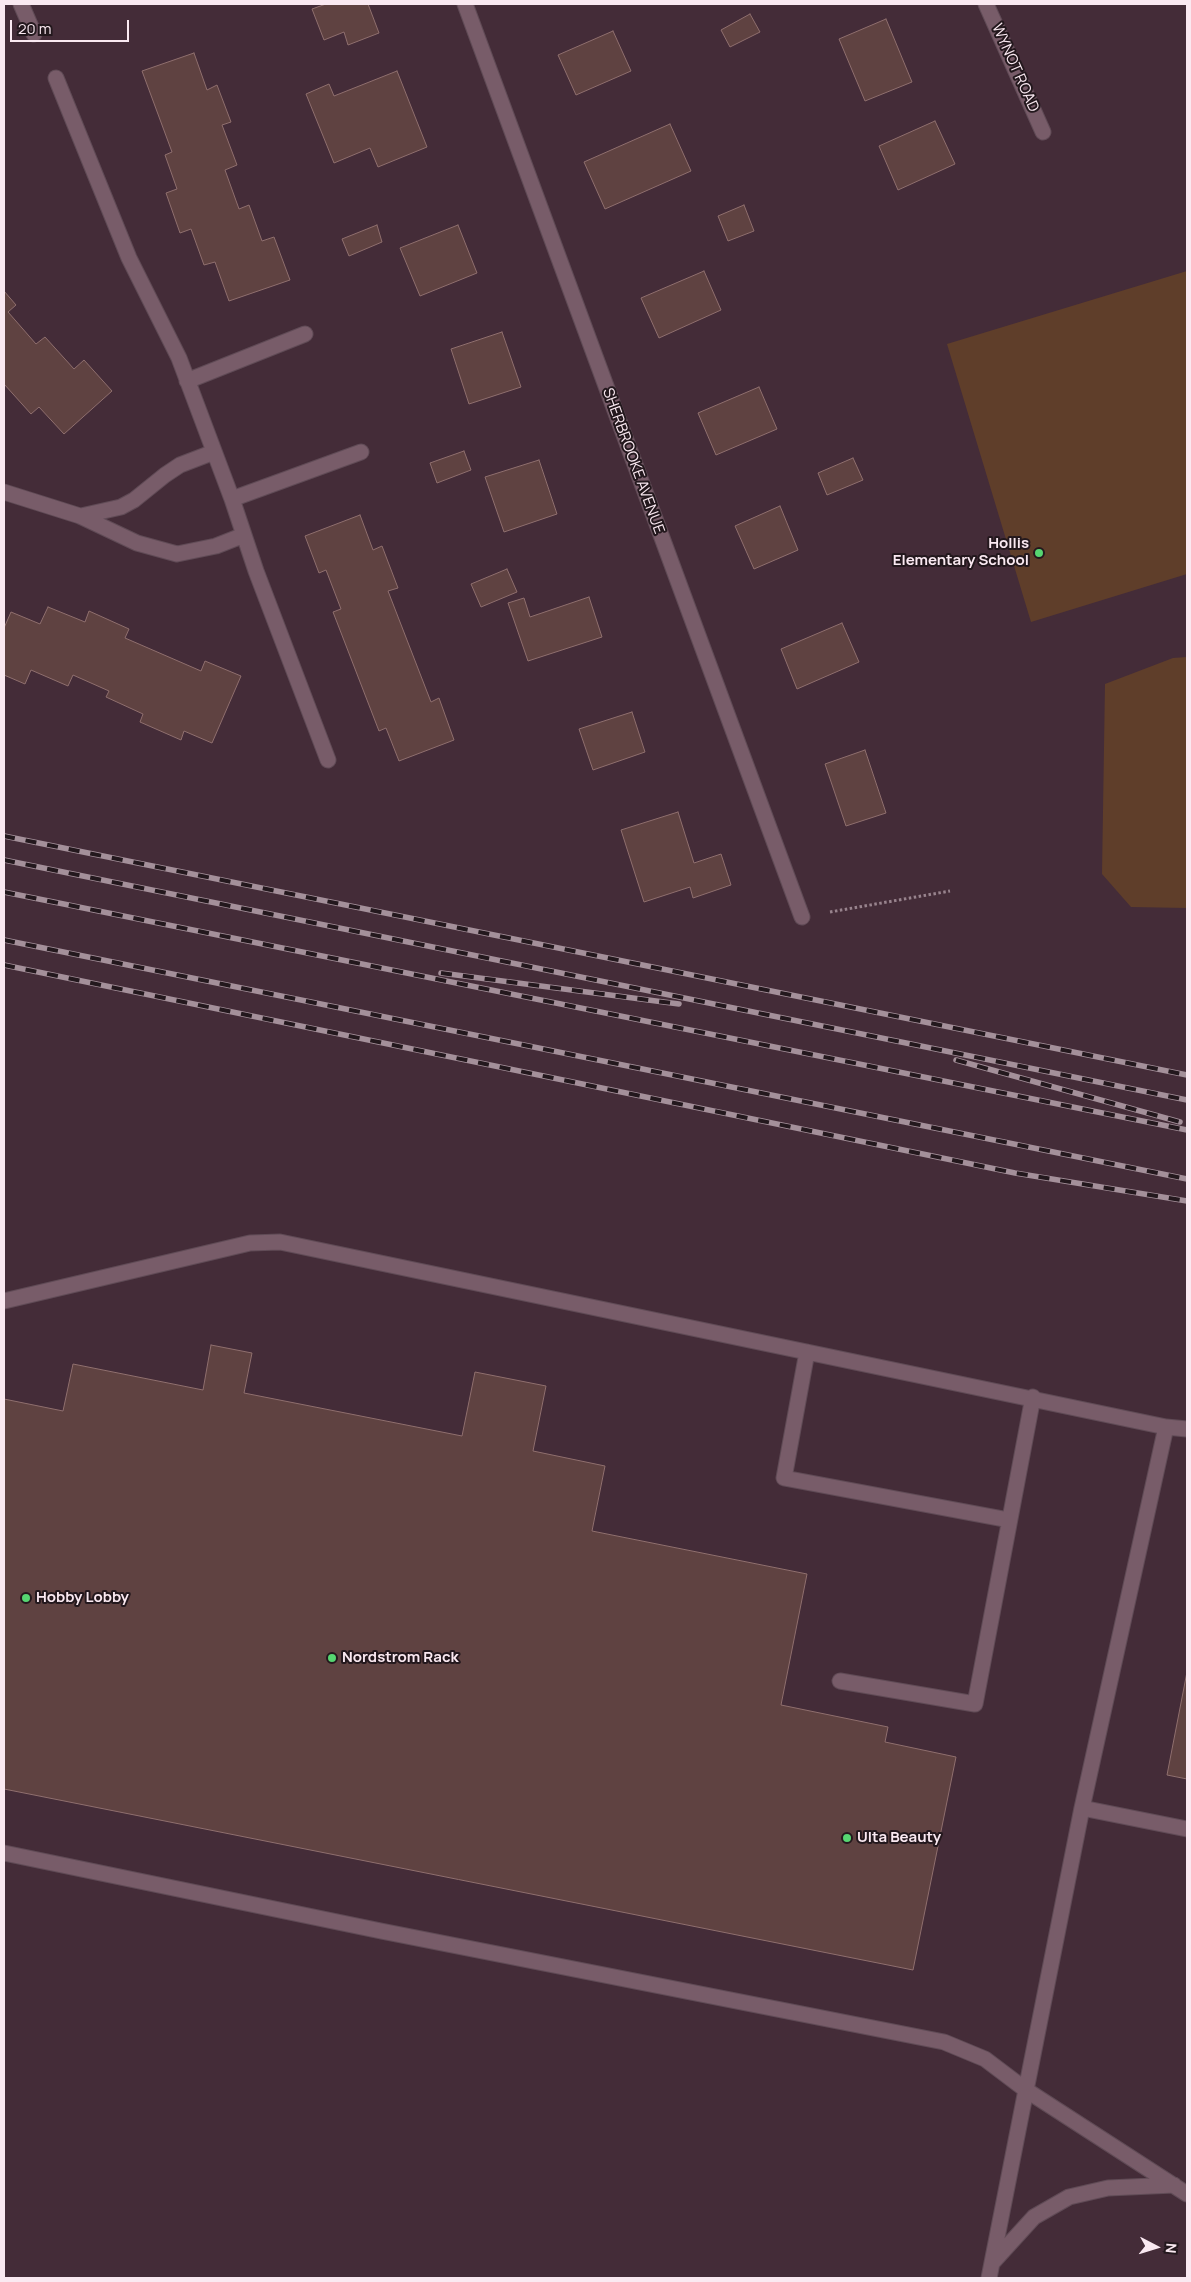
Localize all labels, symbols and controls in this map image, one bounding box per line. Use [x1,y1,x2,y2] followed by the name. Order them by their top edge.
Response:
[12,10,131,42] scale bar
[18,18,51,39] text: 20 m
[988,21,1042,115] street label: WYNOT ROAD
[598,386,668,536] street label: SHERBROOKE AVENUE
[893,535,1029,570] place label: Hollis Elementary School
[1033,547,1045,559] marker: Hollis Elementary School
[36,1589,129,1607] place label: Hobby Lobby
[20,1592,32,1604] marker: Hobby Lobby
[342,1649,459,1667] place label: Nordstrom Rack
[326,1652,338,1664] marker: Nordstrom Rack
[857,1829,941,1847] place label: Ulta Beauty
[841,1832,853,1844] marker: Ulta Beauty
[1131,2222,1181,2272] north arrow
[1162,2243,1181,2254] text: N

